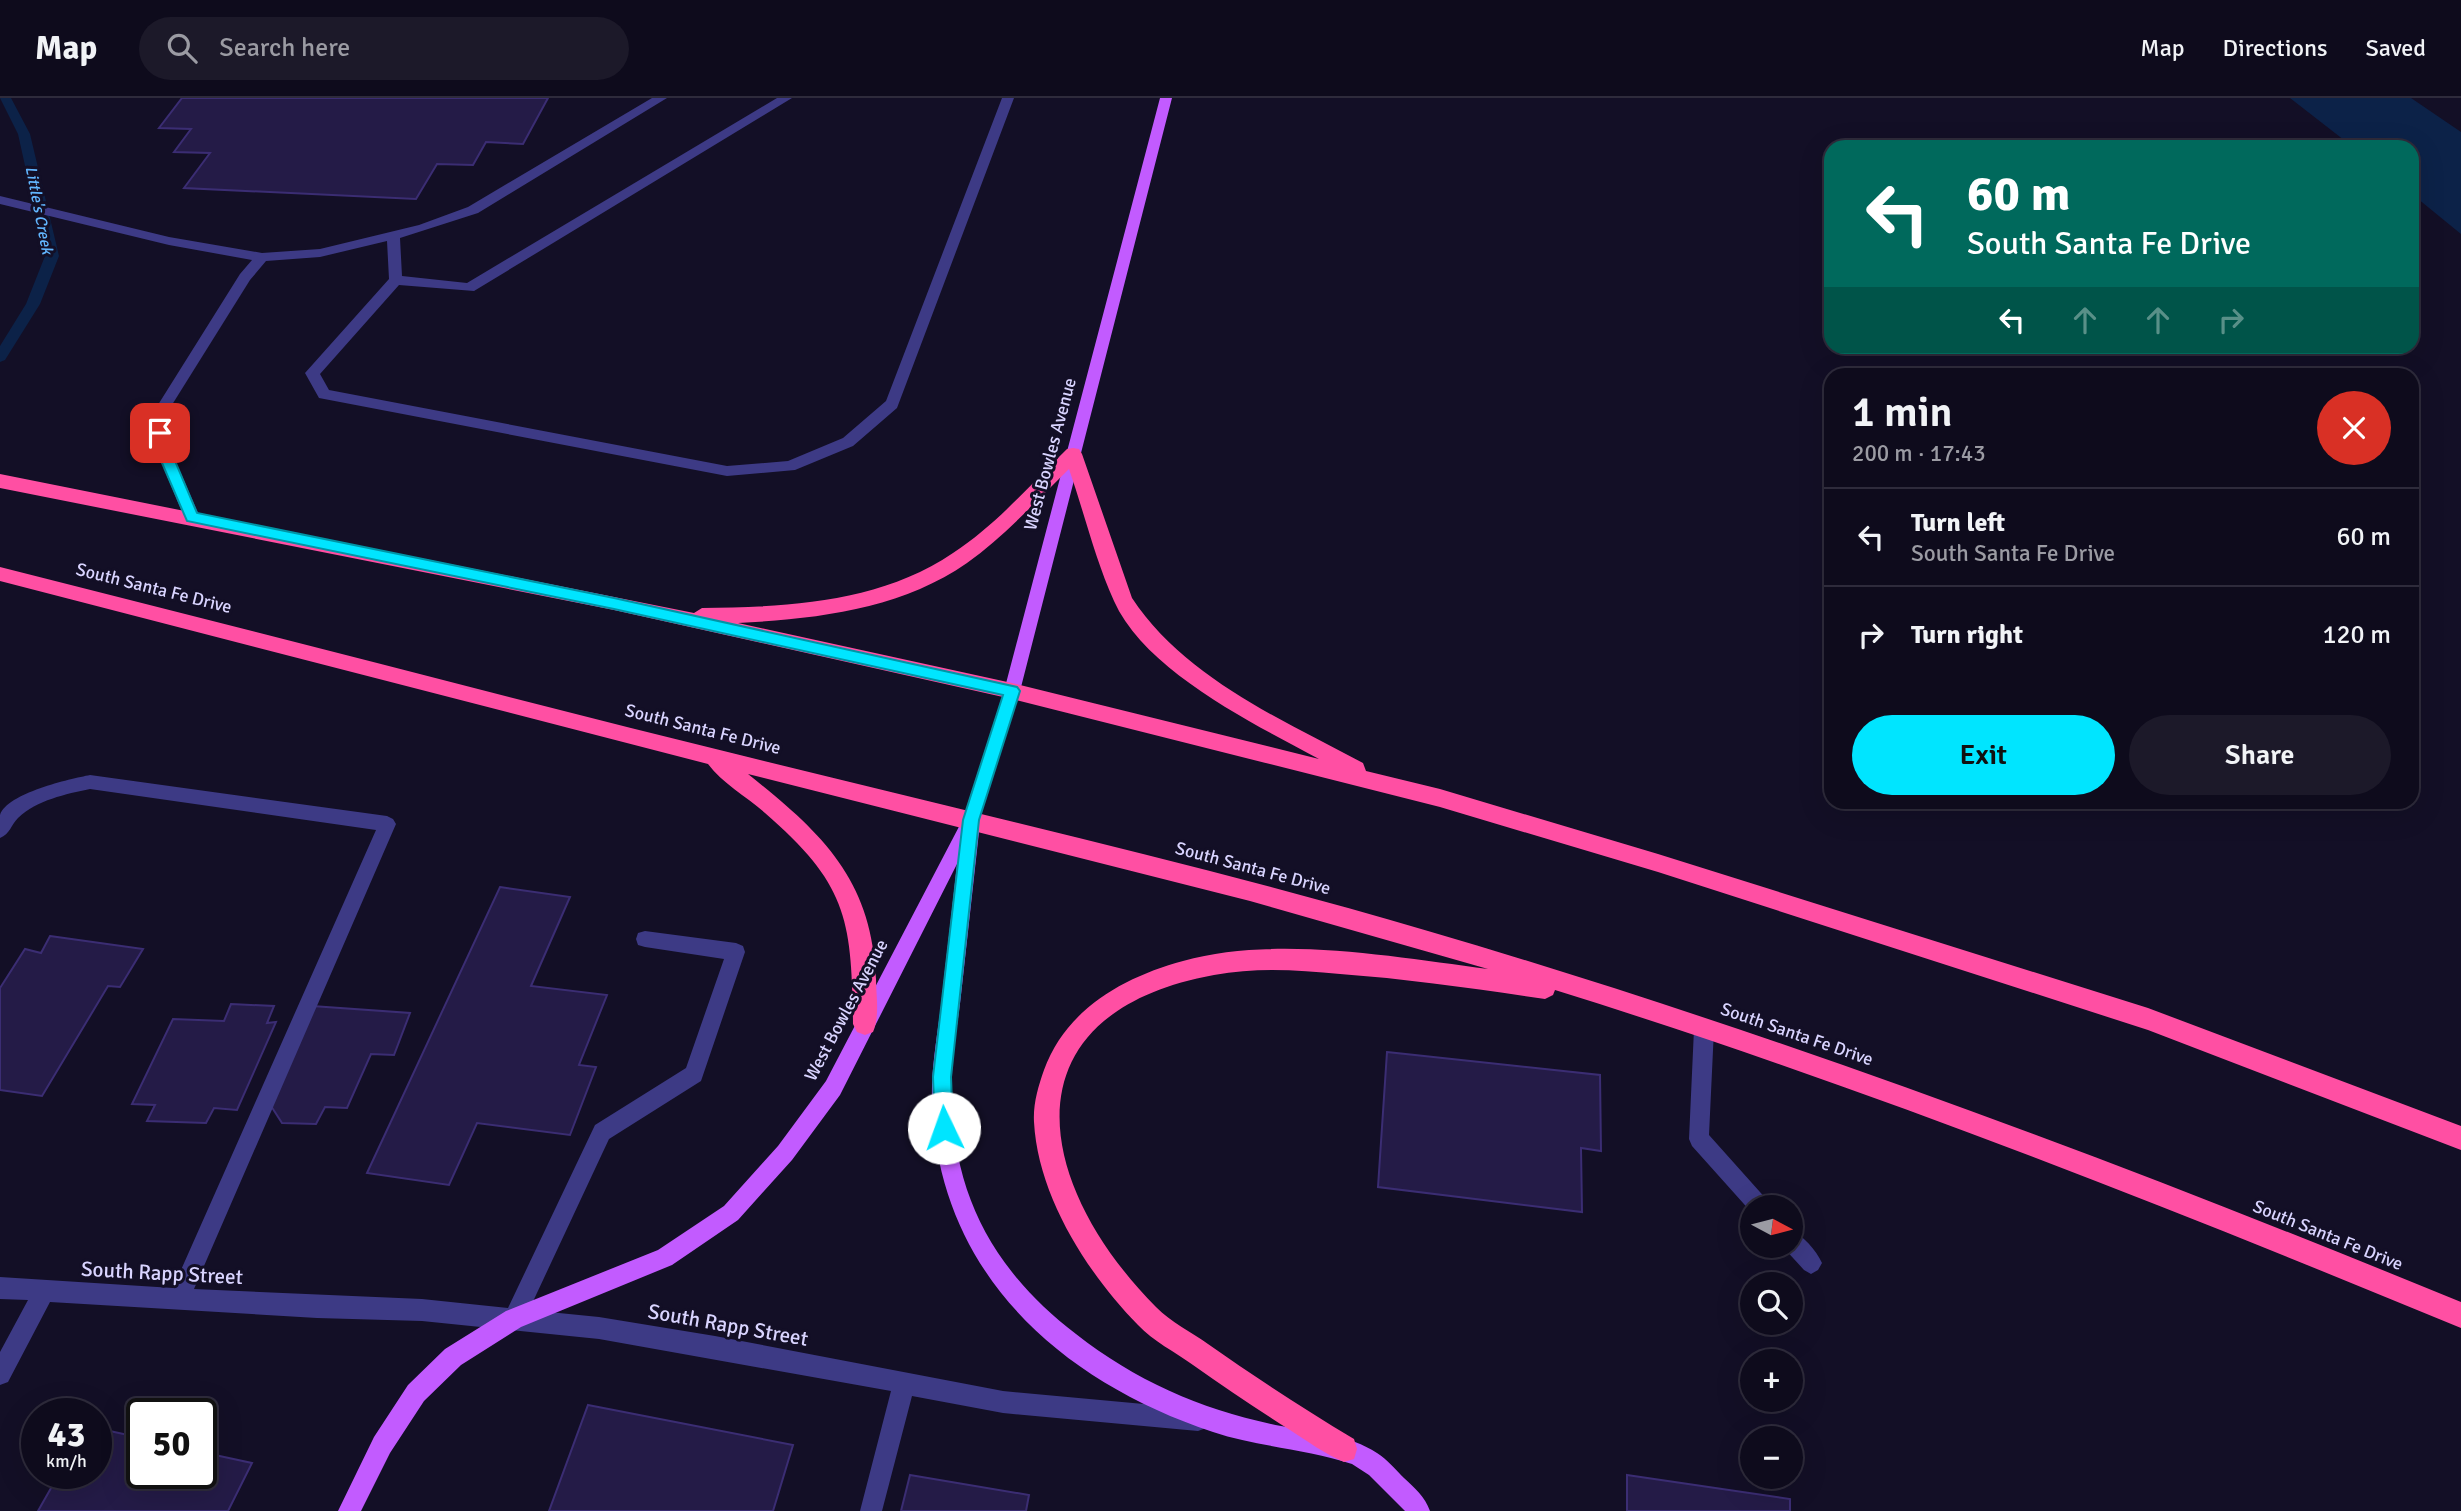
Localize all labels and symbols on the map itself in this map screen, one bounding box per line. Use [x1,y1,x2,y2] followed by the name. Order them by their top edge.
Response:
[21,165,58,258] water label: Little's Creek
[1019,375,1081,533] street label: West Bowles Avenue
[130,403,190,463] pin
[74,558,234,618] street label: South Santa Fe Drive
[623,699,783,759] street label: South Santa Fe Drive
[1173,837,1333,899] street label: South Santa Fe Drive
[799,935,893,1085] street label: West Bowles Avenue
[1718,998,1876,1070] street label: South Santa Fe Drive
[907,1091,981,1165] position arrow
[1740,1195,1802,1258] north arrow
[2250,1195,2406,1275] street label: South Santa Fe Drive
[80,1256,244,1290] street label: South Rapp Street
[646,1298,810,1352] street label: South Rapp Street
[126,1398,217,1489] speed limit sign: 50

